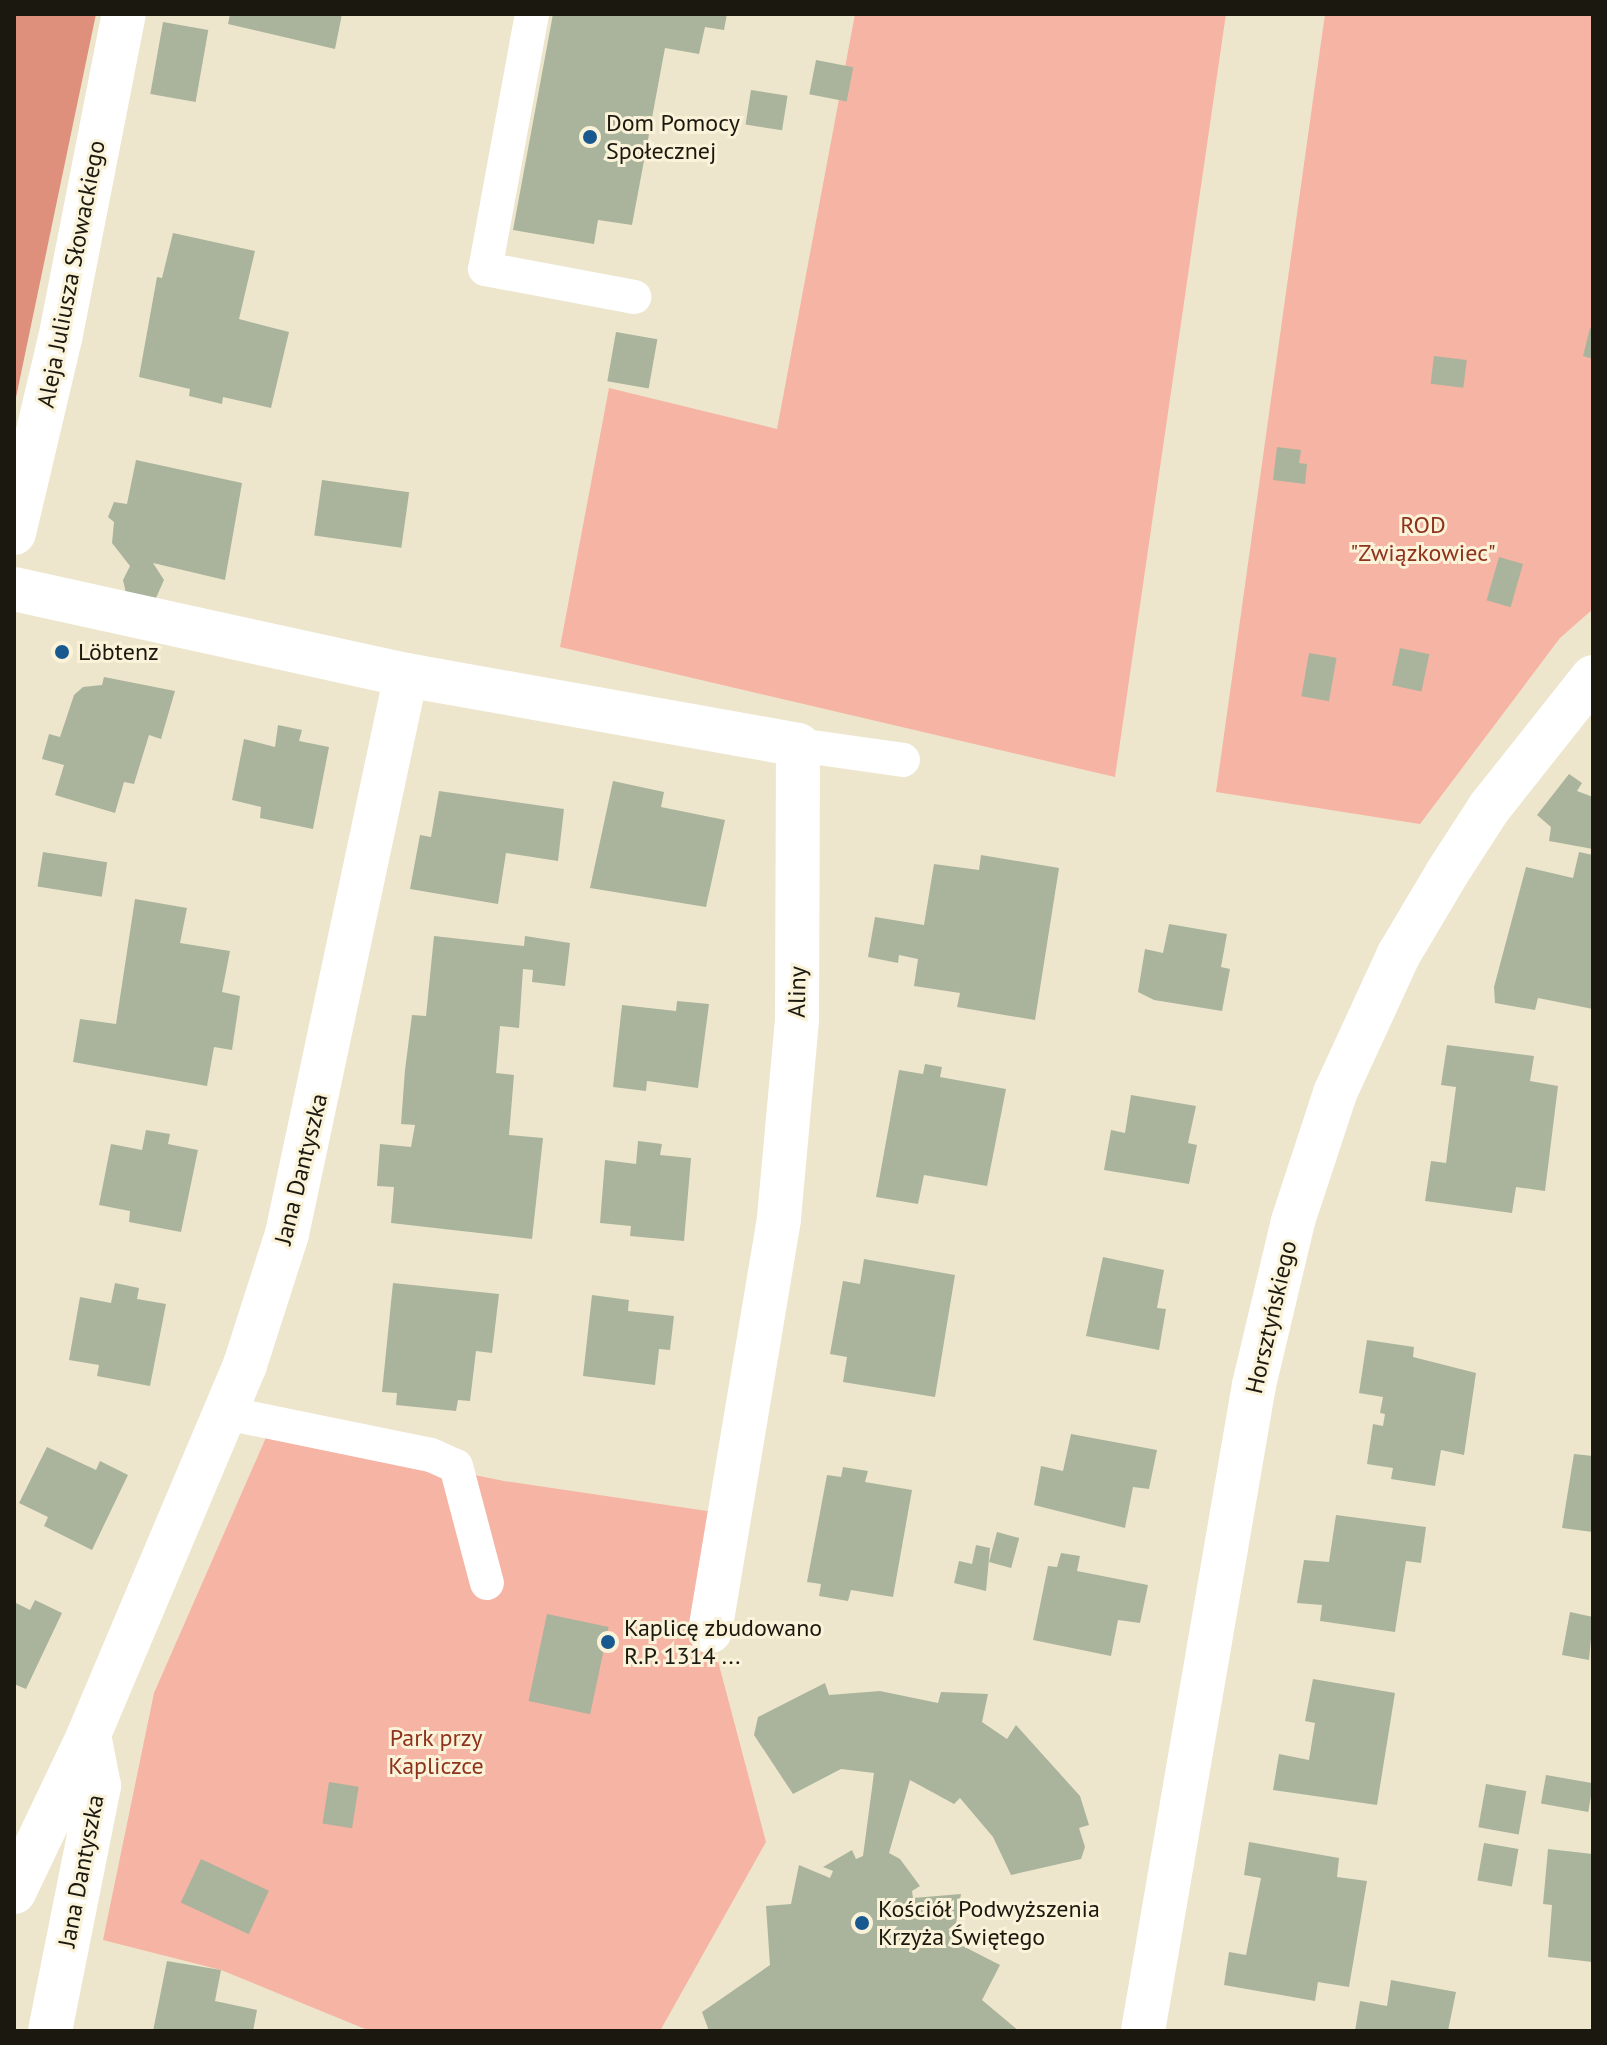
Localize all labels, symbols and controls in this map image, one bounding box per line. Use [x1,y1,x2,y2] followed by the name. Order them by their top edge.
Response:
[606,109,740,165] place label: Dom Pomocy Społecznej
[581,128,599,146] marker: Dom Pomocy Społecznej
[31,138,111,410] street label: Aleja Juliusza Słowackiego
[1350,511,1496,567] park label: ROD "Związkowiec"
[78,638,159,666] place label: Löbtenz
[53,643,71,661] marker: Löbtenz
[782,966,812,1018] street label: Aliny
[268,1091,334,1247] street label: Jana Dantyszka
[1239,1238,1303,1396] street label: Horsztyńskiego
[624,1614,823,1670] place label: Kaplicę zbudowano R.P. 1314 ...
[599,1633,617,1651] marker: Kaplicę zbudowano R.P. 1314 ...
[388,1724,484,1780] park label: Park przy Kapliczce
[52,1792,110,1950] street label: Jana Dantyszka
[878,1895,1100,1951] place label: Kościół Podwyższenia Krzyża Świętego
[853,1914,871,1932] marker: Kościół Podwyższenia Krzyża Świętego

